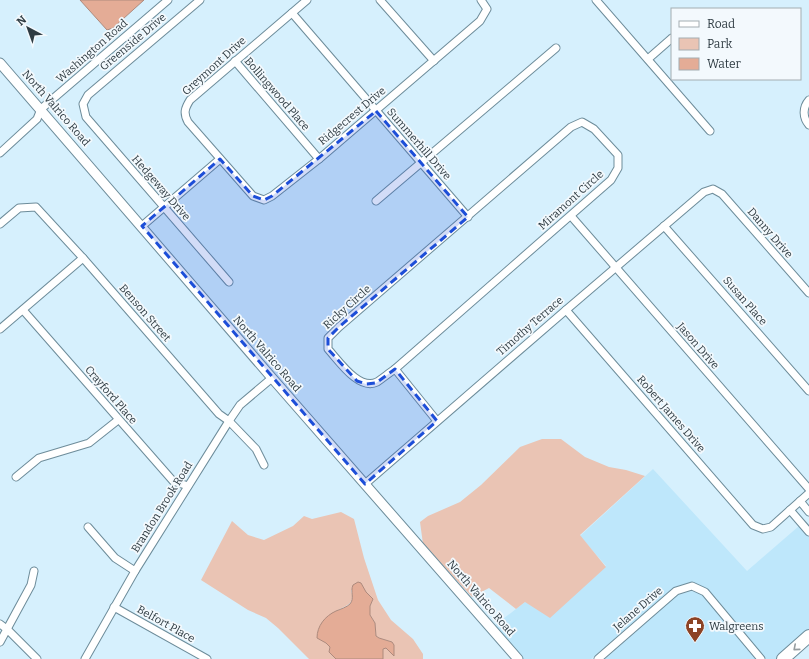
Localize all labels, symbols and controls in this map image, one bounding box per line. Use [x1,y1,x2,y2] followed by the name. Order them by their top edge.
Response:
[8,8,48,48] north arrow
[671,8,801,80] legend
[97,11,169,73] street label: Greenside Drive
[14,13,30,29] text: N
[54,16,131,85] street label: Washington Road
[707,17,735,31] text: Road
[179,34,249,98] street label: Greymont Drive
[707,37,733,51] text: Park
[242,55,312,133] street label: Bollingwood Place
[707,57,742,71] text: Water
[19,67,93,149] street label: North Valrico Road
[316,84,388,148] street label: Ridgecrest Drive
[384,106,454,182] street label: Summerhill Drive
[129,153,193,223] street label: Hedgeway Drive
[536,167,606,233] street label: Miramont Circle
[745,205,795,261] street label: Danny Drive
[720,274,770,328] street label: Susan Place
[117,282,173,344] street label: Benson Street
[321,282,373,332] street label: Ricky Circle
[494,294,566,358] street label: Timothy Terrace
[230,313,304,395] street label: North Valrico Road
[674,319,722,372] street label: Jason Drive
[82,363,140,427] street label: Crayford Place
[634,373,708,455] street label: Robert James Drive
[129,459,196,555] street label: Brandon Brook Road
[444,557,518,639] street label: North Valrico Road
[610,584,665,635] street label: Jelane Drive
[135,603,197,645] street label: Belfort Place
[684,615,706,643] pharmacy icon: Walgreens
[709,620,763,633] place label: Walgreens
[793,643,801,650] one-way arrow

